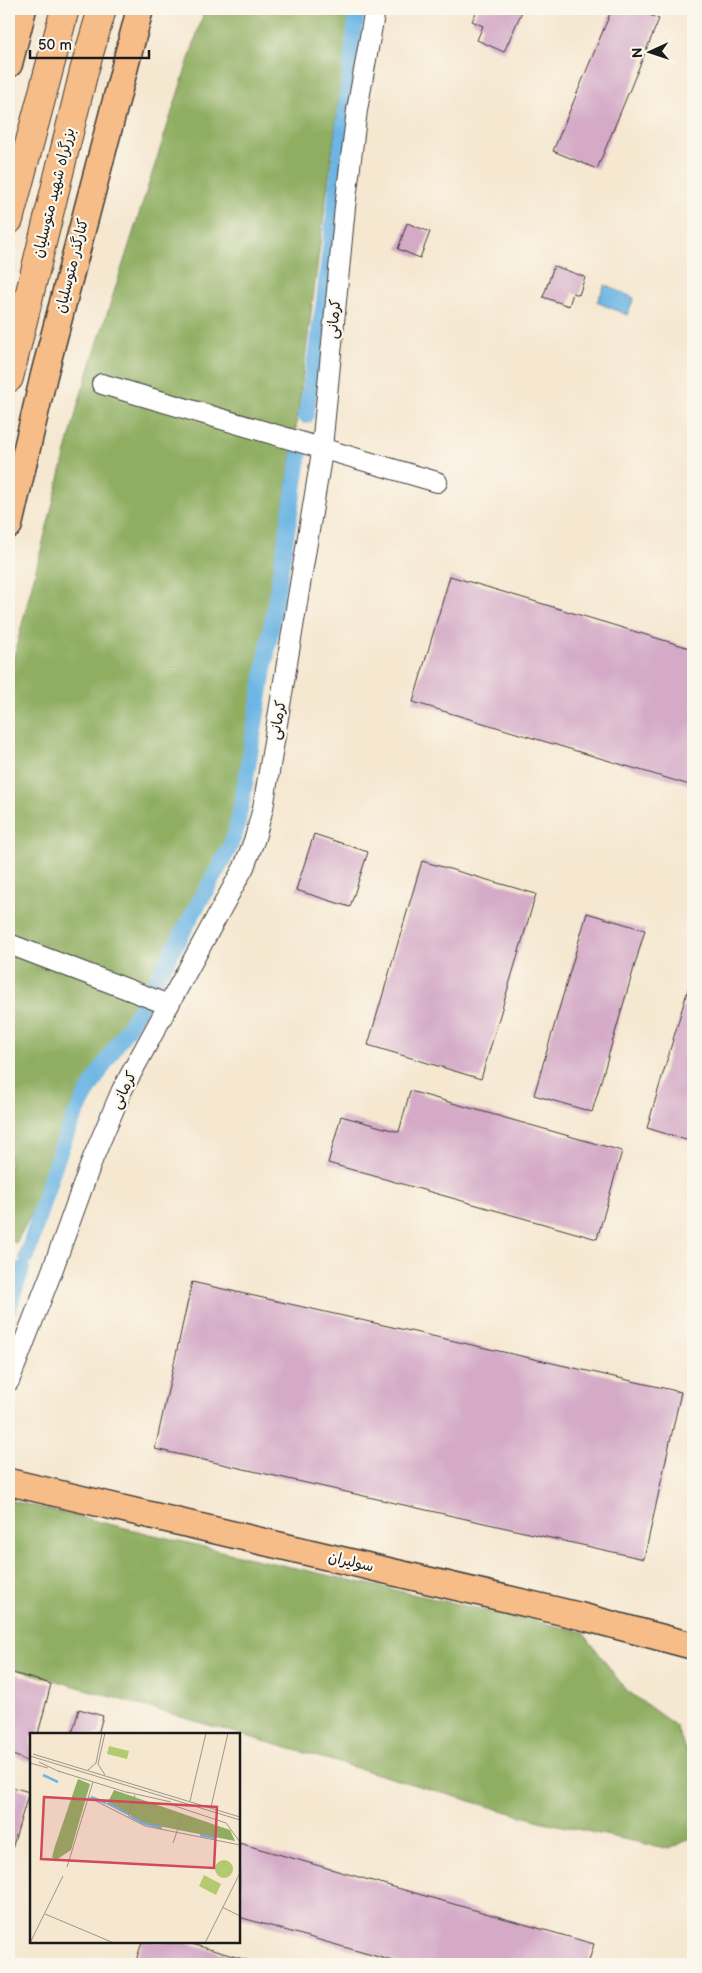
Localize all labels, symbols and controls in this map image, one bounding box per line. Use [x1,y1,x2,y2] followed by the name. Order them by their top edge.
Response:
[30,28,149,60] scale bar
[624,28,674,78] north arrow
[38,36,72,55] text: 50 m
[629,47,646,58] text: N
[29,126,79,260] street label: بزرگراه شهید متوسلیان
[51,217,93,315] street label: کنارگذر متوسلیان
[323,298,345,340] street label: کرمانی
[265,699,291,741] street label: کرمانی
[107,1068,141,1112] street label: کرمانی
[326,1548,376,1576] street label: سولیران
[30,1733,240,1943] inset map

